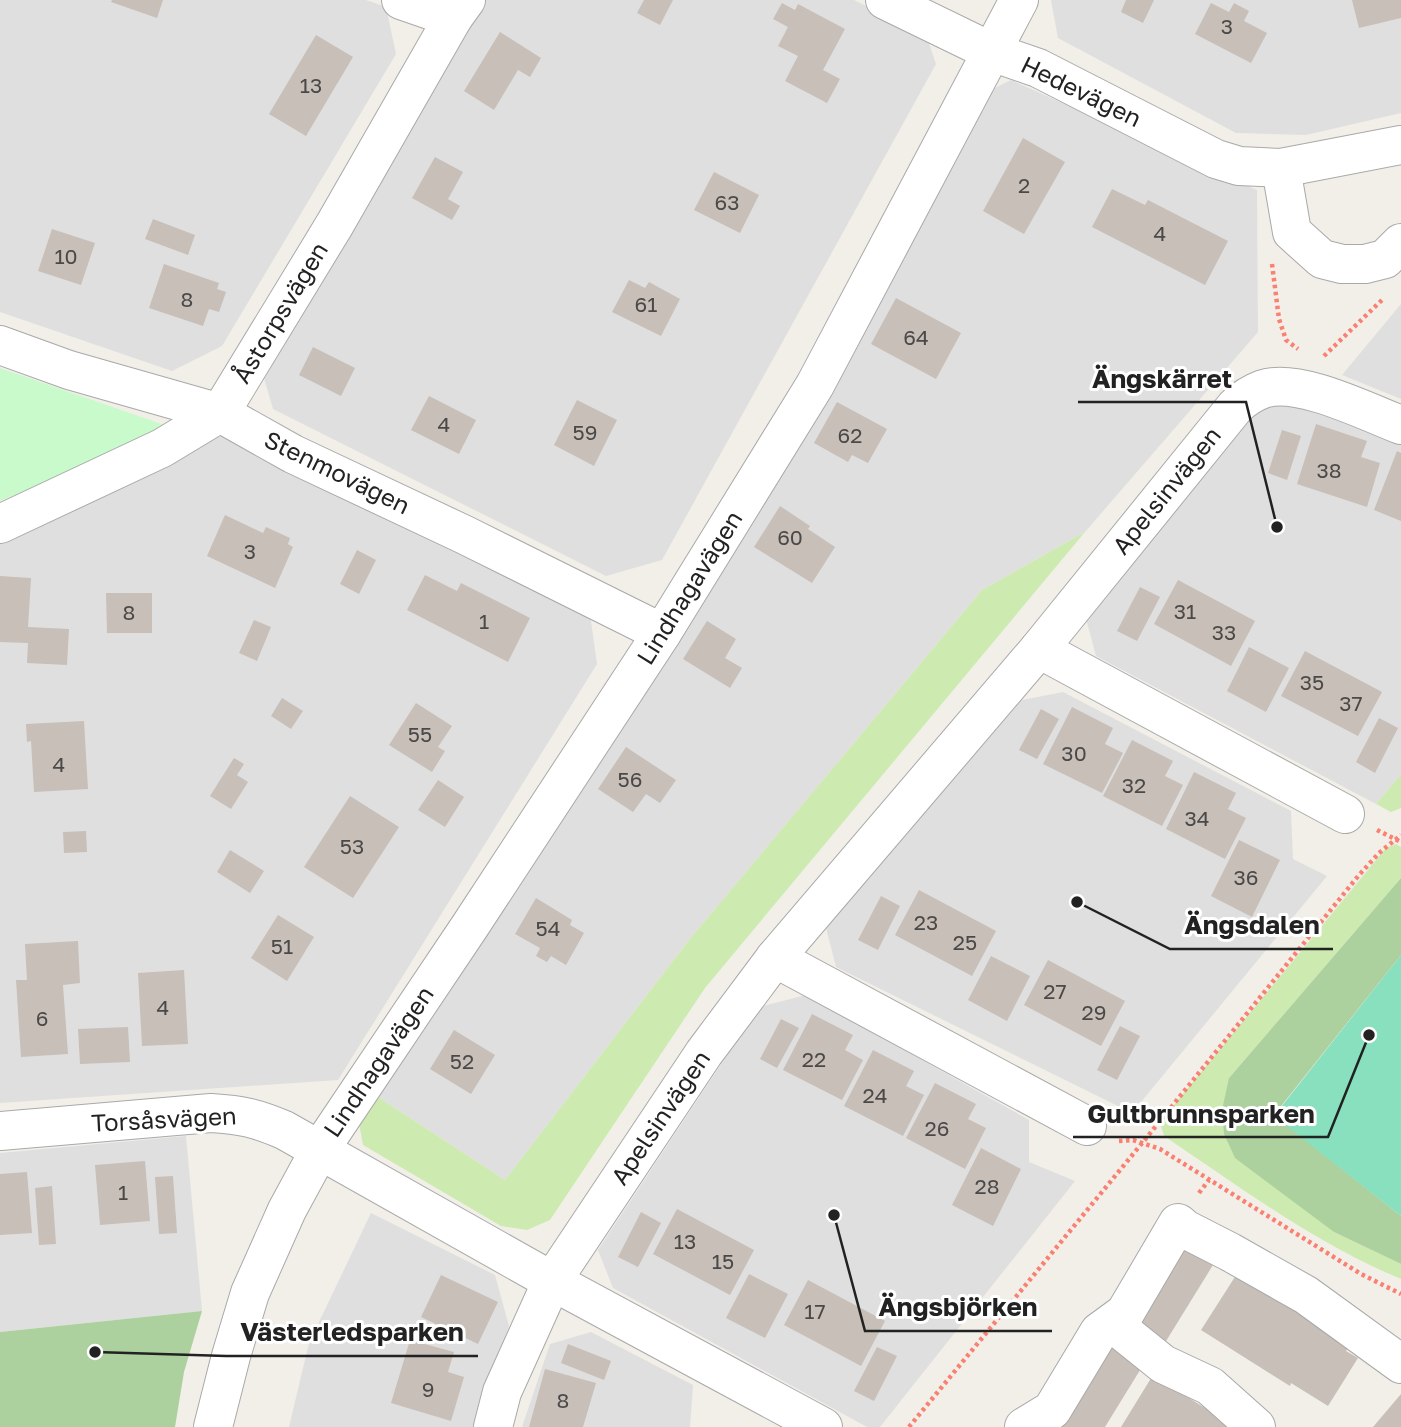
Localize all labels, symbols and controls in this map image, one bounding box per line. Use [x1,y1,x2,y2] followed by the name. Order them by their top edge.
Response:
[1221,13,1233,39] house number: 3
[1017,49,1147,132] street label: Hedevägen
[300,72,322,98] house number: 13
[1018,172,1030,198] house number: 2
[715,189,740,215] house number: 63
[1154,220,1166,246] house number: 4
[226,236,333,388] street label: Åstorpsvägen
[54,243,78,269] house number: 10
[181,286,193,312] house number: 8
[635,291,657,317] house number: 61
[903,324,929,350] house number: 64
[1078,355,1246,402] callout: Ängskärret
[1092,363,1232,394] text: Ängskärret
[438,411,450,437] house number: 4
[573,419,597,445] house number: 59
[1106,420,1226,560] street label: Apelsinvägen
[838,422,862,448] house number: 62
[260,424,415,519] street label: Stenmovägen
[1316,457,1342,483] house number: 38
[630,505,748,669] street label: Lindhagavägen
[777,524,803,550] house number: 60
[244,538,256,564] house number: 3
[1174,598,1196,624] house number: 31
[123,599,135,625] house number: 8
[479,608,489,634] house number: 1
[1212,619,1236,645] house number: 33
[1300,669,1324,695] house number: 35
[1339,690,1363,716] house number: 37
[408,721,432,747] house number: 55
[1061,740,1087,766] house number: 30
[53,751,65,777] house number: 4
[618,766,642,792] house number: 56
[1122,772,1146,798] house number: 32
[1184,805,1210,831] house number: 34
[340,833,364,859] house number: 53
[1234,864,1259,890] house number: 36
[1170,902,1333,949] callout: Ängsdalen
[914,909,938,935] house number: 23
[1184,909,1320,940] text: Ängsdalen
[536,915,561,941] house number: 54
[953,929,977,955] house number: 25
[271,933,293,959] house number: 51
[1043,978,1067,1004] house number: 27
[317,980,439,1142] street label: Lindhagavägen
[157,994,169,1020] house number: 4
[1082,999,1106,1025] house number: 29
[36,1005,48,1031] house number: 6
[604,1044,715,1190] street label: Apelsinvägen
[802,1046,826,1072] house number: 22
[450,1048,474,1074] house number: 52
[863,1082,888,1108] house number: 24
[1073,1090,1328,1137] callout: Gultbrunnsparken
[1087,1098,1315,1129] text: Gultbrunnsparken
[91,1100,237,1137] street label: Torsåsvägen
[925,1115,949,1141] house number: 26
[975,1173,1000,1199] house number: 28
[118,1179,128,1205] house number: 1
[674,1228,696,1254] house number: 13
[712,1248,734,1274] house number: 15
[865,1284,1052,1331] callout: Ängsbjörken
[878,1291,1038,1322] text: Ängsbjörken
[804,1298,826,1324] house number: 17
[226,1309,478,1356] callout: Västerledsparken
[240,1316,464,1347] text: Västerledsparken
[422,1376,434,1402] house number: 9
[557,1387,569,1413] house number: 8

